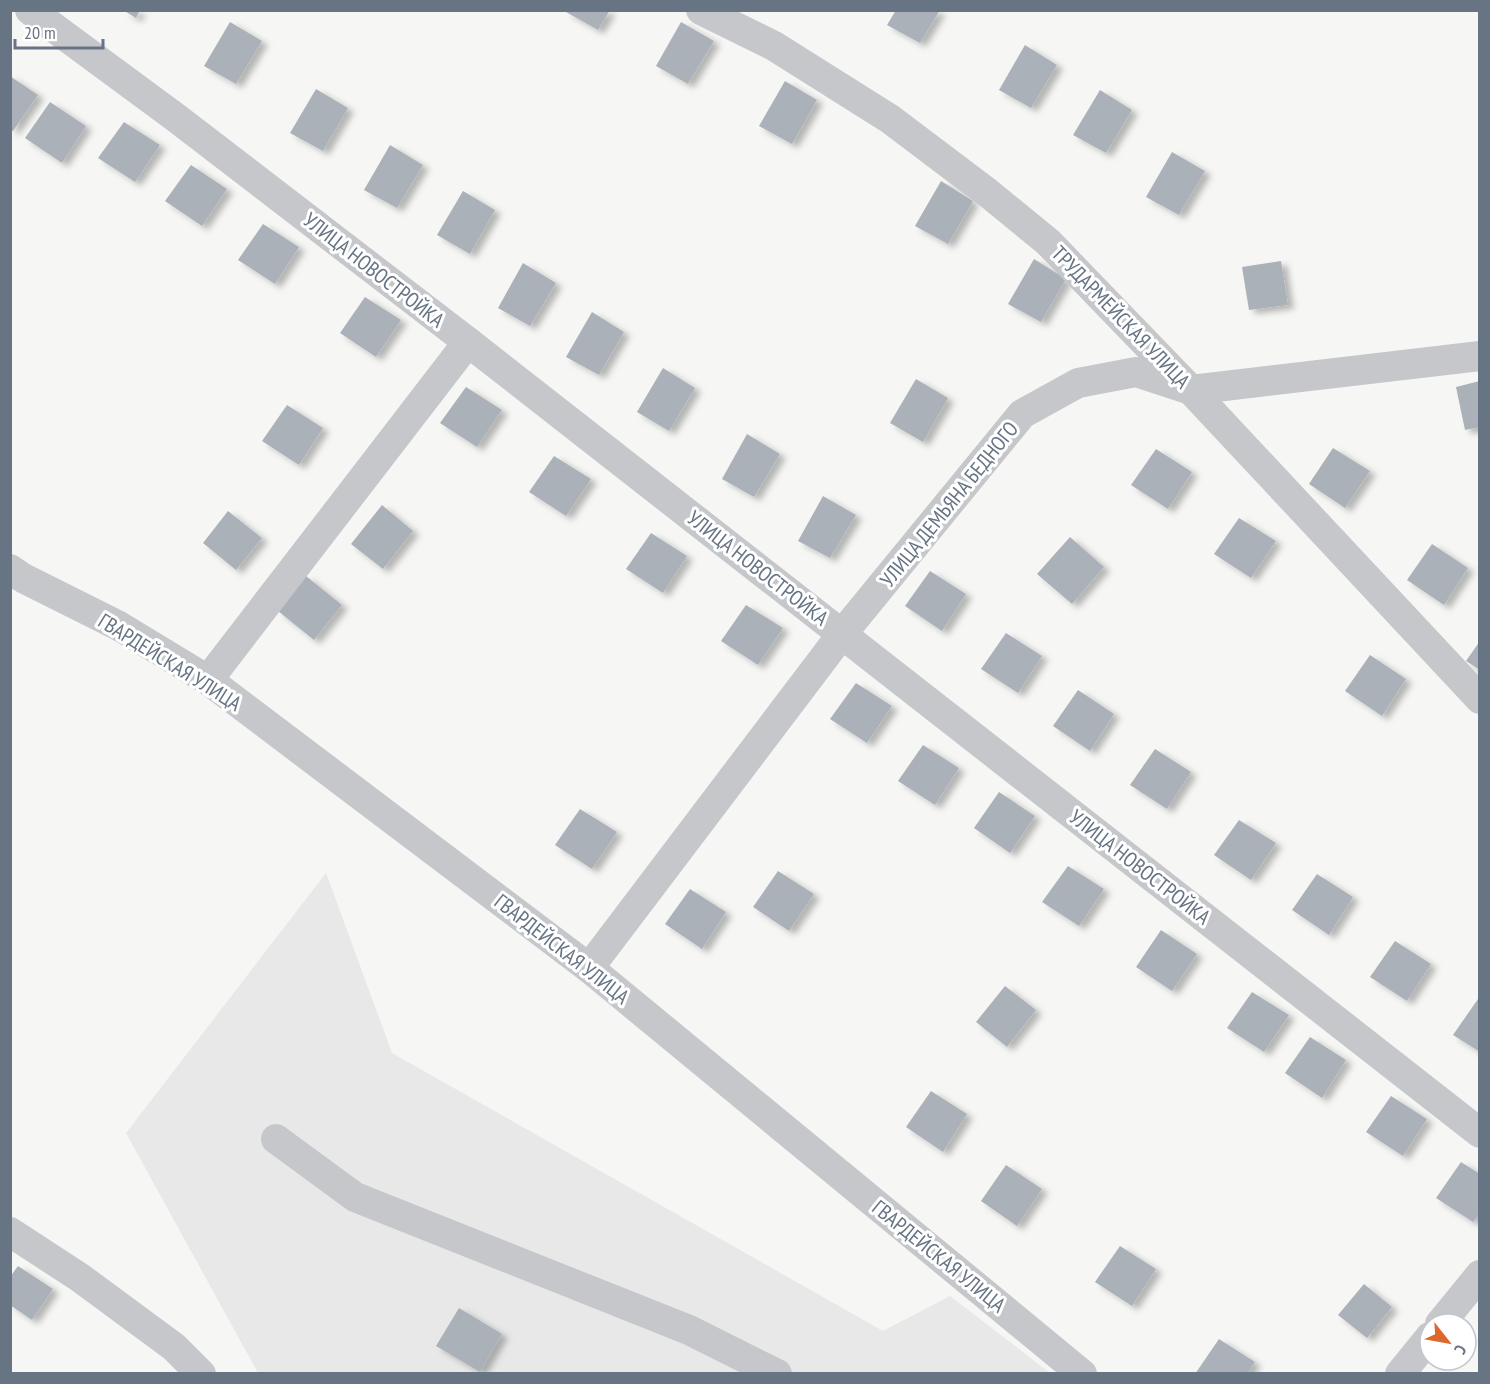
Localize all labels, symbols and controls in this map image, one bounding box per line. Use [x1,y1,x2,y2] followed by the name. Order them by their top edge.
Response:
[15,12,104,50] scale bar
[24,21,56,44] text: 20 m
[298,207,450,333] street label: УЛИЦА НОВОСТРОЙКА
[1046,240,1196,394] street label: ТРУДАРМЕЙСКАЯ УЛИЦА
[874,416,1024,592] street label: УЛИЦА ДЕМЬЯНА БЕДНОГО
[682,505,834,631] street label: УЛИЦА НОВОСТРОЙКА
[93,607,247,717] street label: ГВАРДЕЙСКАЯ УЛИЦА
[1064,804,1216,930] street label: УЛИЦА НОВОСТРОЙКА
[489,888,635,1010] street label: ГВАРДЕЙСКАЯ УЛИЦА
[867,1194,1011,1318] street label: ГВАРДЕЙСКАЯ УЛИЦА
[1418,1312,1478,1372] north arrow
[1450,1341,1471,1359] text: С

